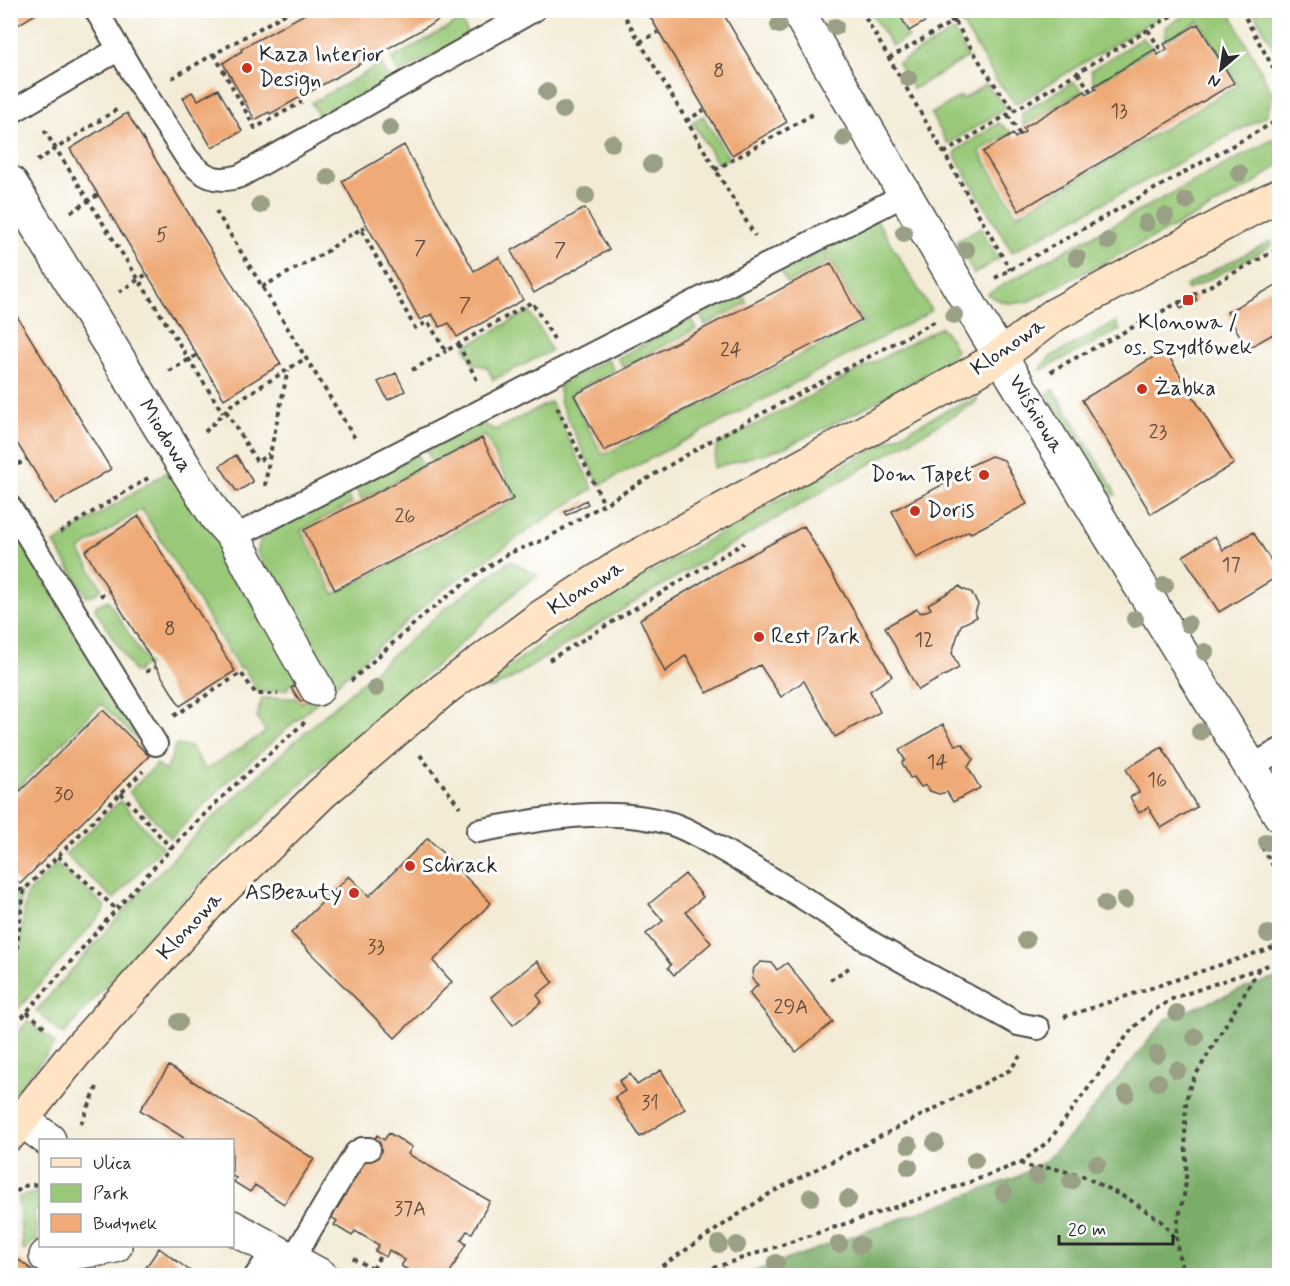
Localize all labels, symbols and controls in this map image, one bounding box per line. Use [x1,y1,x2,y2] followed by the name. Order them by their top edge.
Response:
[1191,39,1251,99] north arrow
[259,41,384,97] place label: Kaza Interior Design
[713,58,725,85] house number: 8
[240,61,254,75] marker: Kaza Interior Design
[1205,69,1224,93] text: N
[1110,98,1128,125] house number: 13
[156,222,168,249] house number: 5
[414,235,426,262] house number: 7
[554,237,566,264] house number: 7
[459,292,471,319] house number: 7
[1181,293,1195,307] marker: Klonowa / os. Szydłówek
[1124,309,1252,362] place label: Klonowa / os. Szydłówek
[965,311,1051,383] street label: Klonowa
[720,337,742,364] house number: 24
[1002,369,1071,459] street label: Wiśniowa
[1154,375,1216,403] place label: Żabka
[1135,382,1149,396] marker: Żabka
[132,394,198,478] street label: Miodowa
[1149,419,1167,446] house number: 23
[870,461,972,489] place label: Dom Tapet
[977,468,991,482] marker: Dom Tapet
[927,497,975,525] place label: Doris
[395,503,415,530] house number: 26
[908,504,922,518] marker: Doris
[1222,552,1241,579] house number: 17
[543,553,630,622] street label: Klonowa
[164,616,176,643] house number: 8
[771,623,860,651] place label: Rest Park
[914,627,934,654] house number: 12
[752,630,766,644] marker: Rest Park
[926,749,948,776] house number: 14
[1147,767,1167,794] house number: 16
[54,782,74,809] house number: 30
[422,852,497,880] place label: Schrack
[403,859,417,873] marker: Schrack
[245,879,342,907] place label: ASBeauty
[151,885,230,966] street label: Klonowa
[347,886,361,900] marker: ASBeauty
[367,934,385,961] house number: 33
[774,994,808,1021] house number: 29A
[641,1090,659,1117] house number: 31
[39,1139,234,1247] legend
[93,1152,132,1176] text: Ulica
[93,1182,129,1206] text: Park
[394,1196,426,1223] house number: 37A
[1059,1208,1173,1246] scale bar
[93,1212,157,1236] text: Budynek
[1068,1218,1106,1242] text: 20 m

